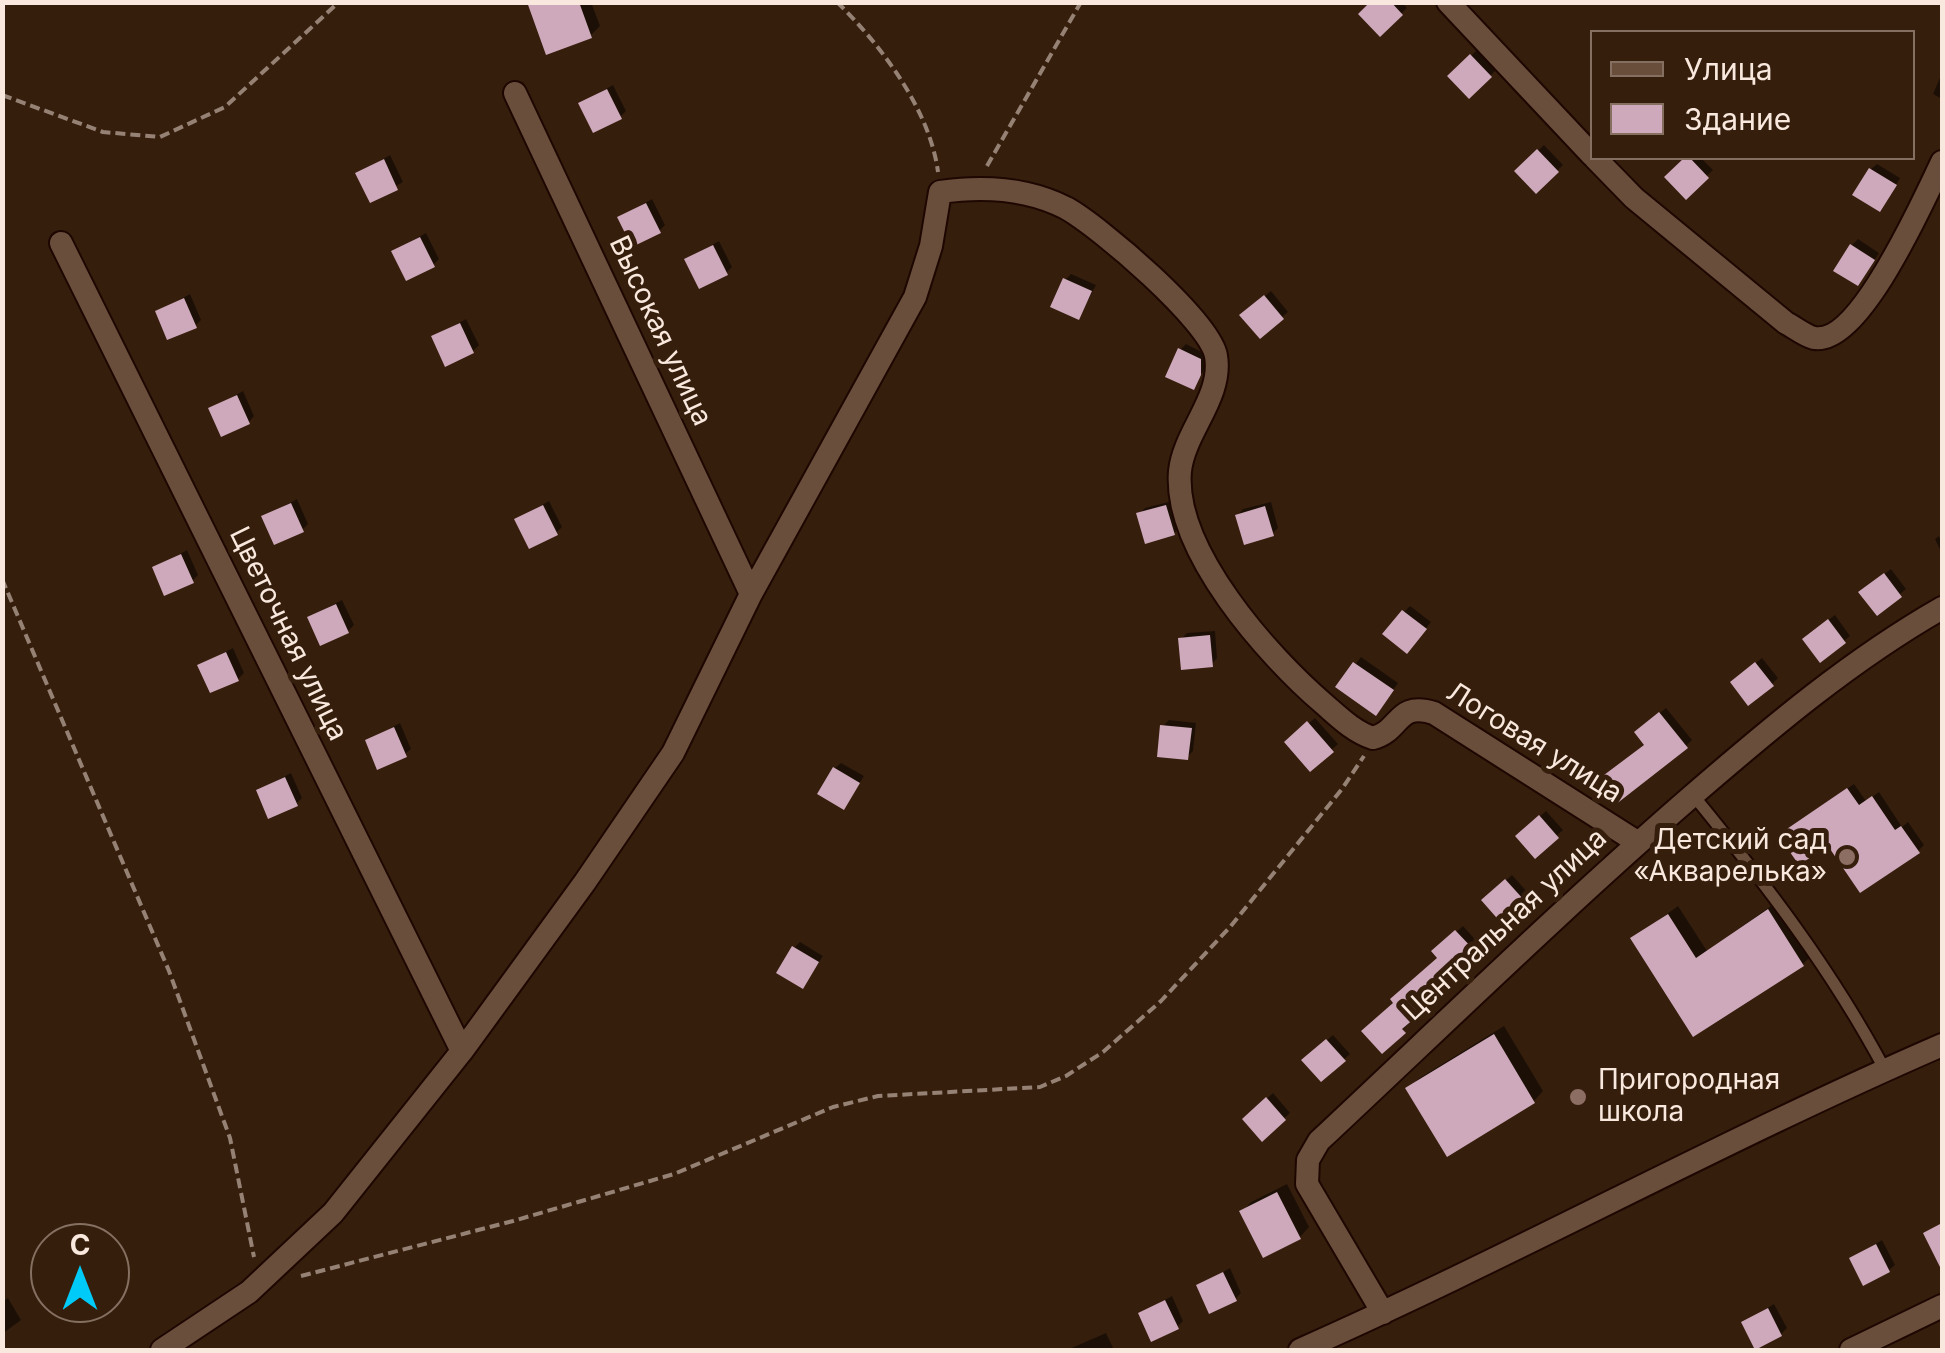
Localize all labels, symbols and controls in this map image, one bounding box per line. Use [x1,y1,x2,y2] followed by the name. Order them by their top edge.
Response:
[1590,30,1915,160] legend
[1684,51,1773,87] text: Улица
[1684,101,1791,137] text: Здание
[601,231,719,431] street label: Высокая улица
[222,522,354,746] street label: Цветочная улица
[1440,676,1628,810] street label: Логовая улица
[1396,822,1614,1028] street label: Центральная улица
[1633,824,1827,890] place label: Детский сад «Акварелька»
[1836,846,1858,868] marker: Детский сад «Акварелька»
[1598,1064,1780,1130] place label: Пригородная школа
[1567,1086,1589,1108] marker: Пригородная школа
[30,1223,130,1323] north arrow
[70,1228,90,1262] text: С

